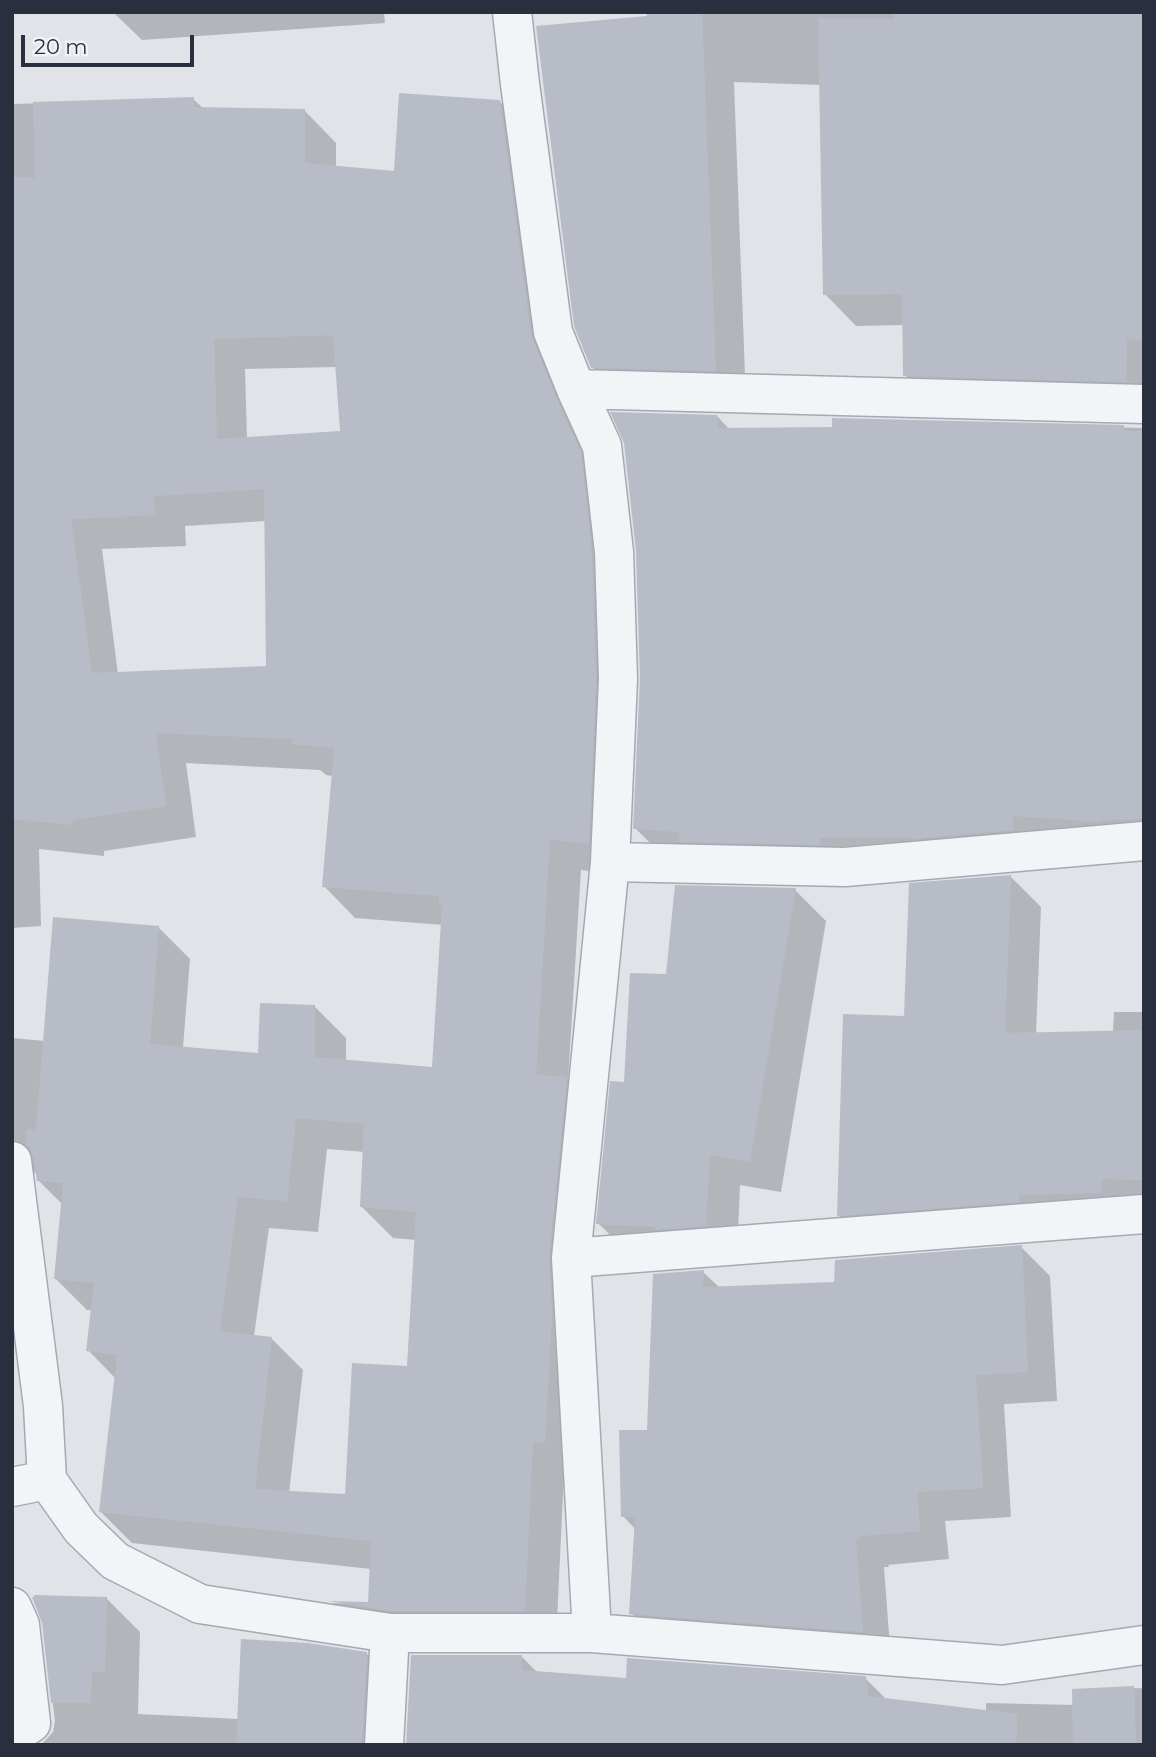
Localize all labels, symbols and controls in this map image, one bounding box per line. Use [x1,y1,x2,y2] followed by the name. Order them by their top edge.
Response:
[24,21,198,65] scale bar
[34,34,88,59] text: 20 m

